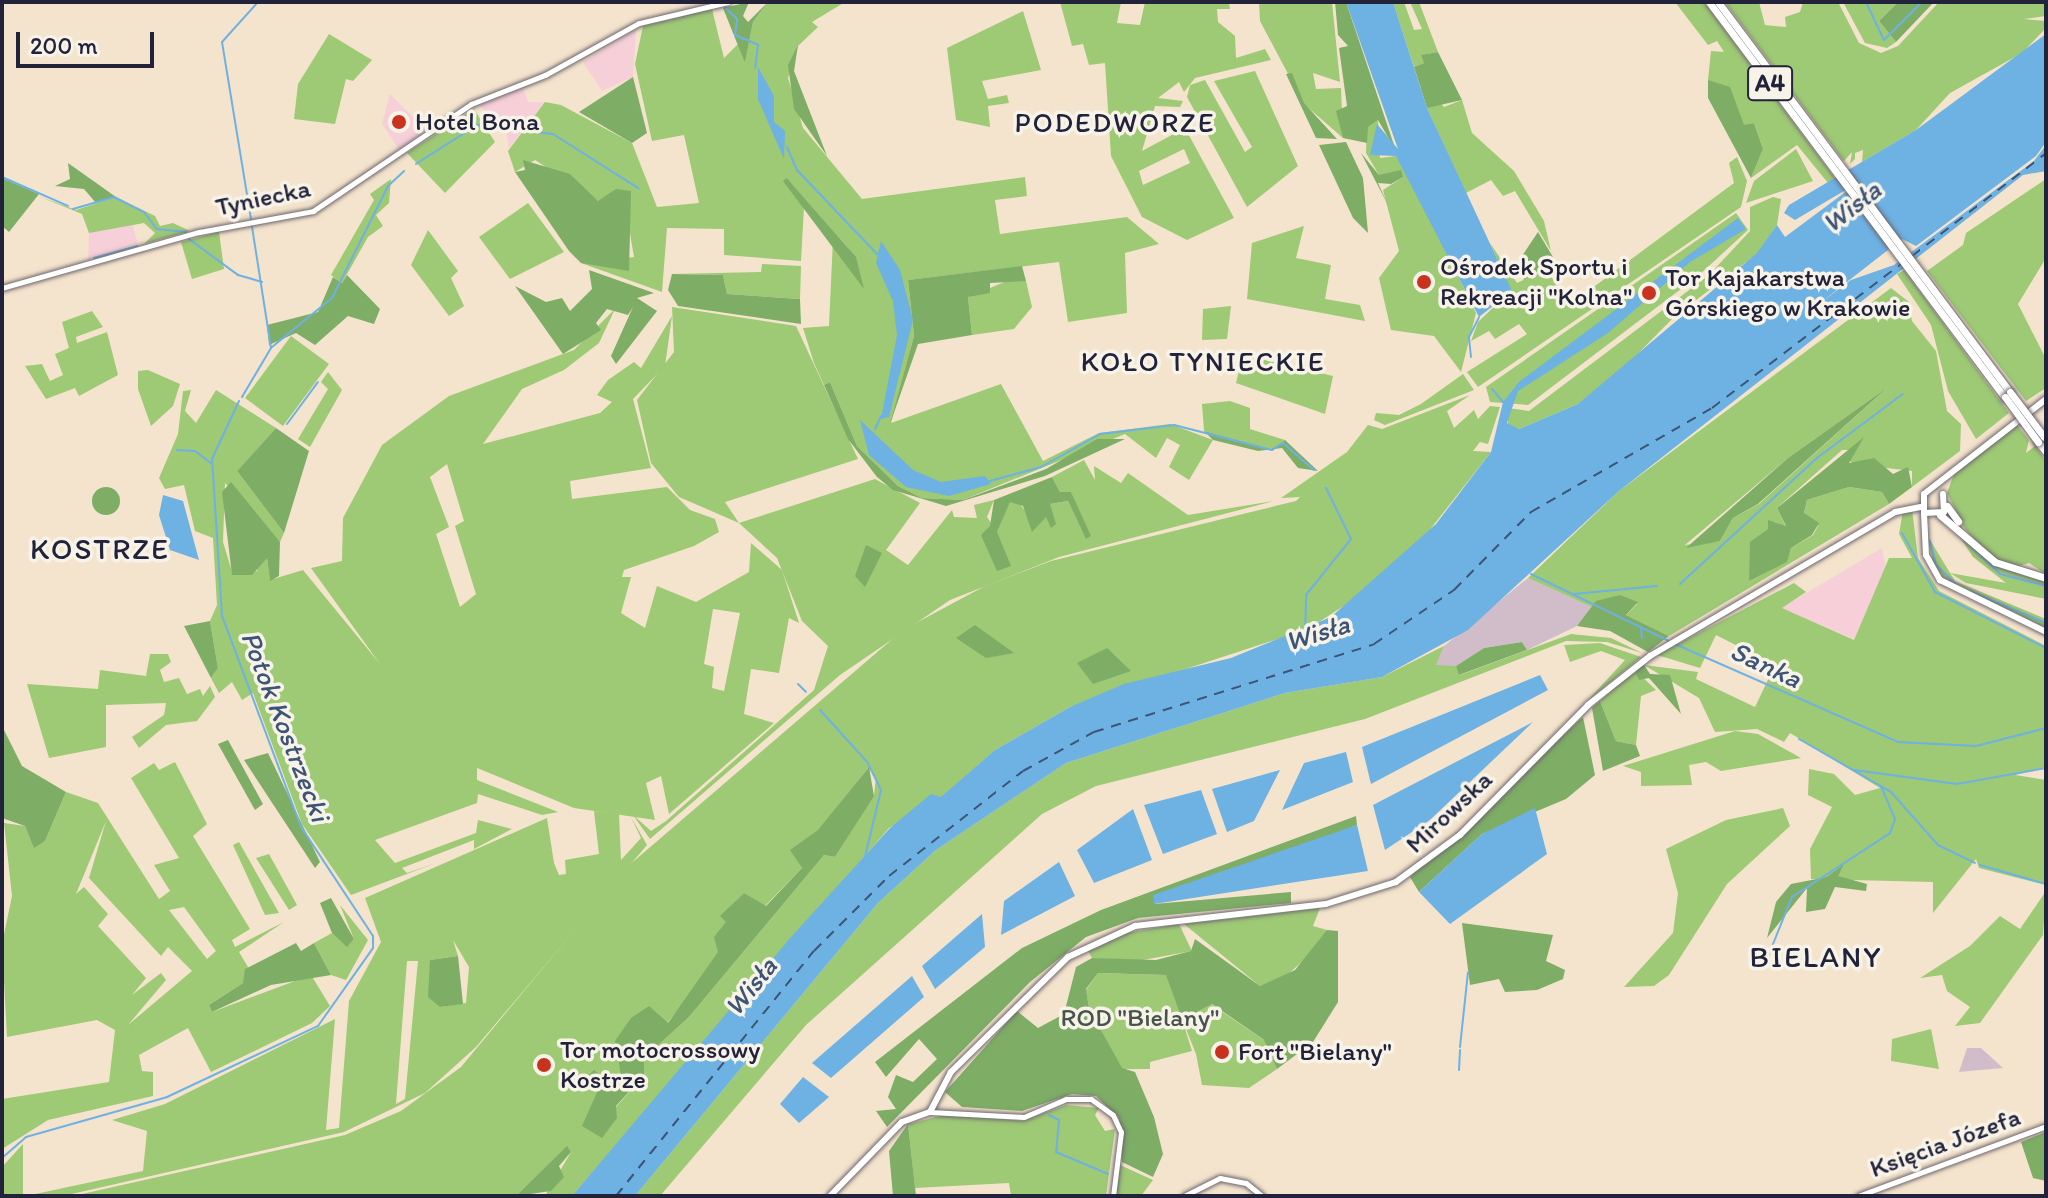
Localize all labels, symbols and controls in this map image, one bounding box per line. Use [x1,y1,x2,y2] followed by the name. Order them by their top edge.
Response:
[20,16,158,66] scale bar
[30,31,98,60] text: 200 m
[1746,63,1794,103] road number: A4
[1014,105,1216,139] district label: PODEDWORZE
[415,106,539,138] place label: Hotel Bona
[390,113,408,131] marker: Hotel Bona
[213,173,313,223] street label: Tyniecka
[1815,173,1887,239] water label: Wisła
[1440,251,1631,312] place label: Ośrodek Sportu i Rekreacji "Kolna"
[1665,262,1910,324] place label: Tor Kajakarstwa Górskiego w Krakowie
[1415,273,1433,291] marker: Ośrodek Sportu i Rekreacji "Kolna"
[1640,284,1658,302] marker: Tor Kajakarstwa Górskiego w Krakowie
[1081,344,1325,378] district label: KOŁO TYNIECKIE
[30,531,170,567] district label: KOSTRZE
[1281,606,1353,658] water label: Wisła
[234,626,338,826] water label: Potok Kostrzecki
[1725,633,1807,695] water label: Sanka
[1399,764,1499,860] street label: Mirowska
[1749,939,1883,975] district label: BIELANY
[716,950,784,1022] water label: Wisła
[1061,1002,1219,1034] park label: ROD "Bielany"
[560,1034,762,1096] place label: Tor motocrossowy Kostrze
[1238,1036,1391,1068] place label: Fort "Bielany"
[1213,1043,1231,1061] marker: Fort "Bielany"
[535,1056,553,1074] marker: Tor motocrossowy Kostrze
[1866,1101,2024,1185] street label: Księcia Józefa

